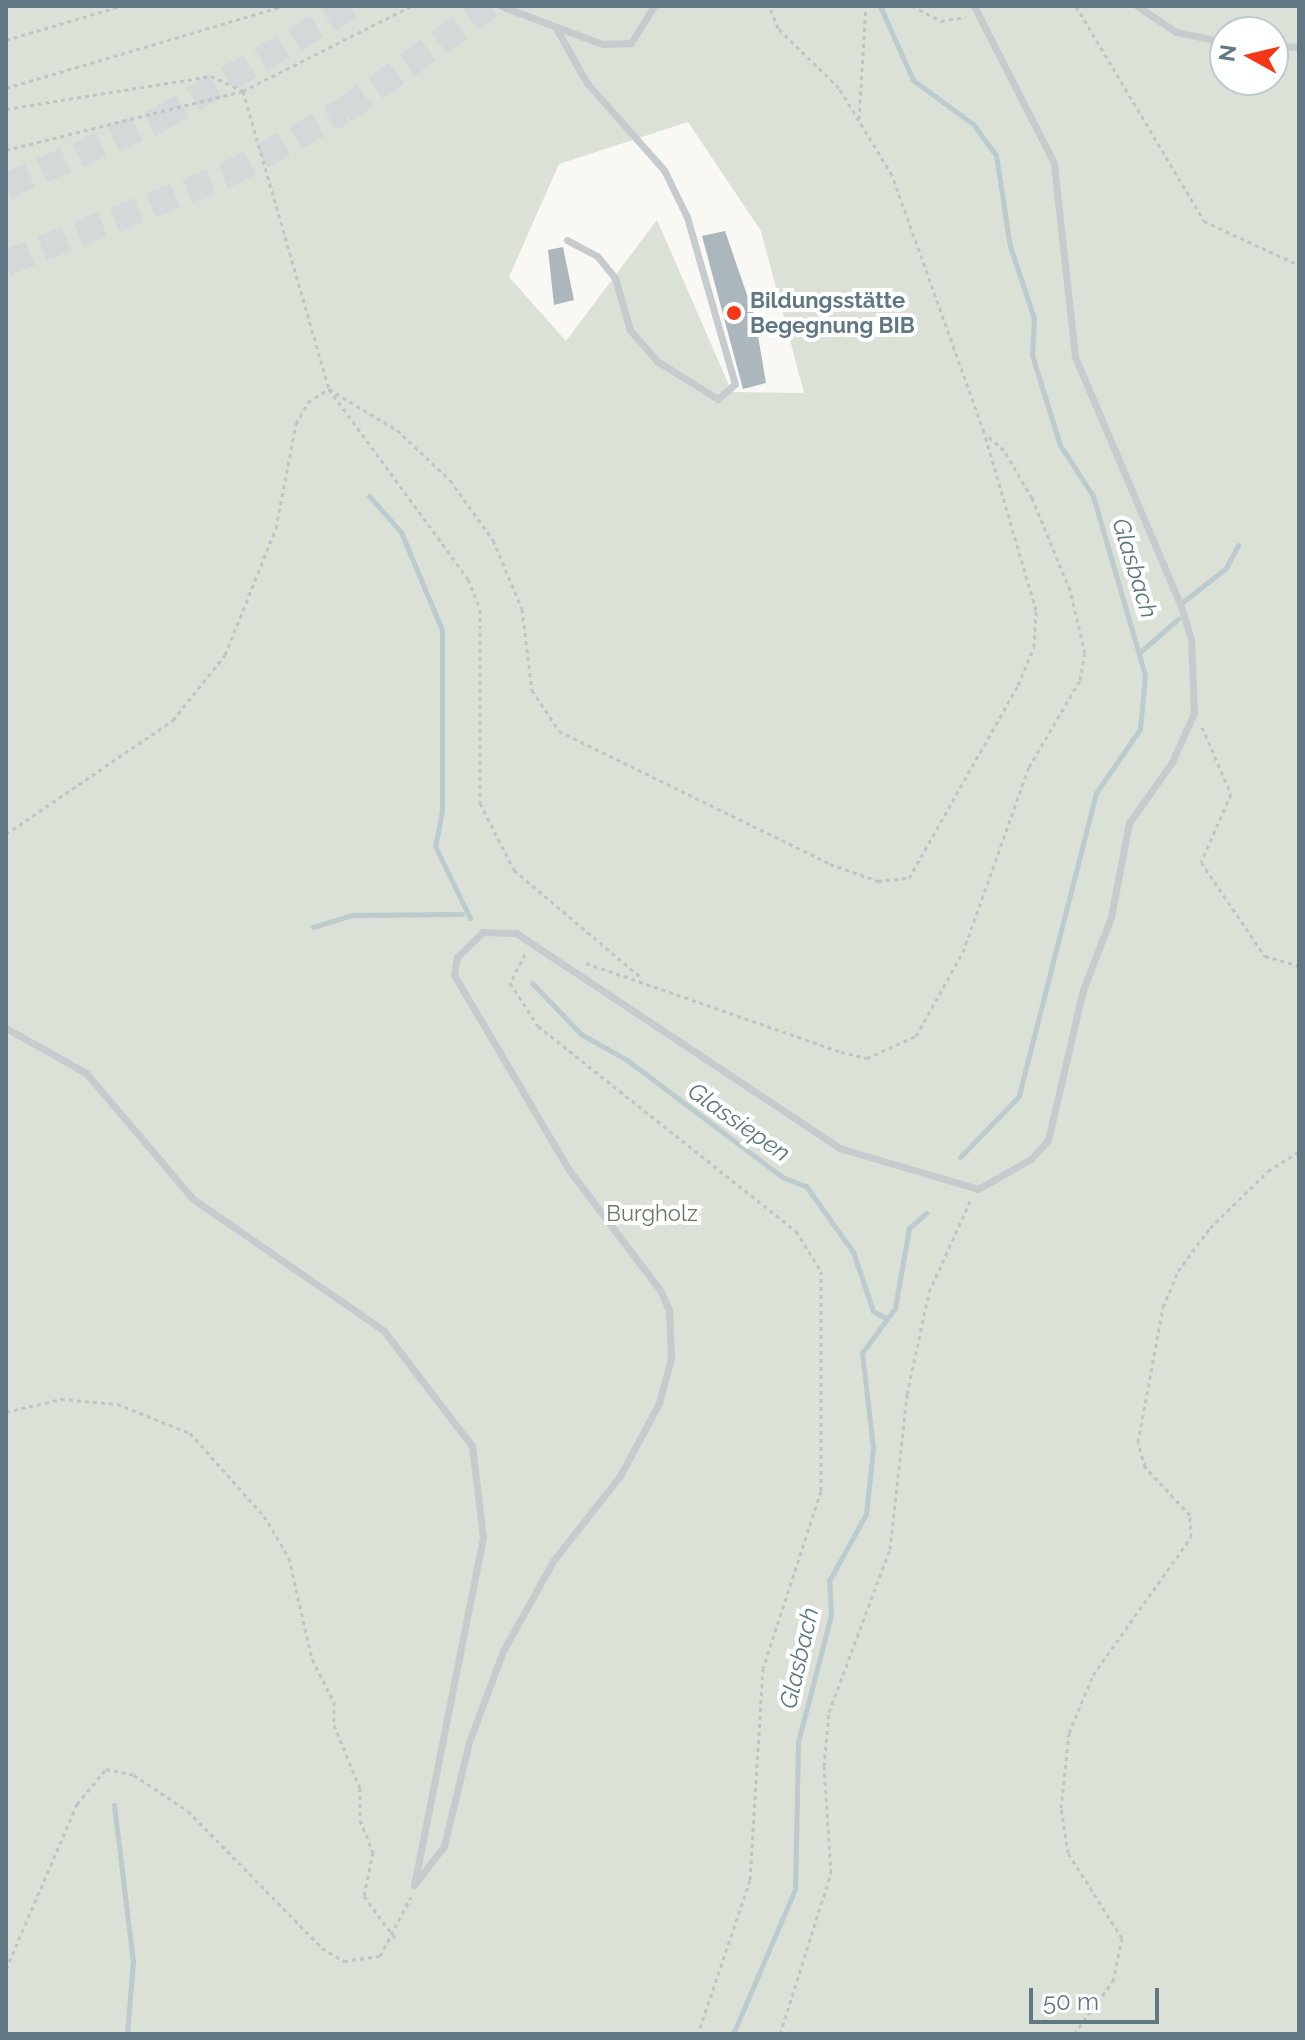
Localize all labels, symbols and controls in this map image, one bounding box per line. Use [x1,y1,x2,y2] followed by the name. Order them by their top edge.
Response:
[1209,16,1289,96] north arrow
[1213,43,1241,63] text: N
[750,287,915,338] place label: Bildungsstätte Begegnung BIB
[725,304,743,322] marker: Bildungsstätte Begegnung BIB
[1106,515,1164,621] water label: Glasbach
[682,1076,796,1168] water label: Glassiepen
[606,1201,698,1227] park label: Burgholz
[773,1605,825,1711] water label: Glasbach
[1033,1972,1163,2022] scale bar
[1043,1987,1099,2016] text: 50 m

